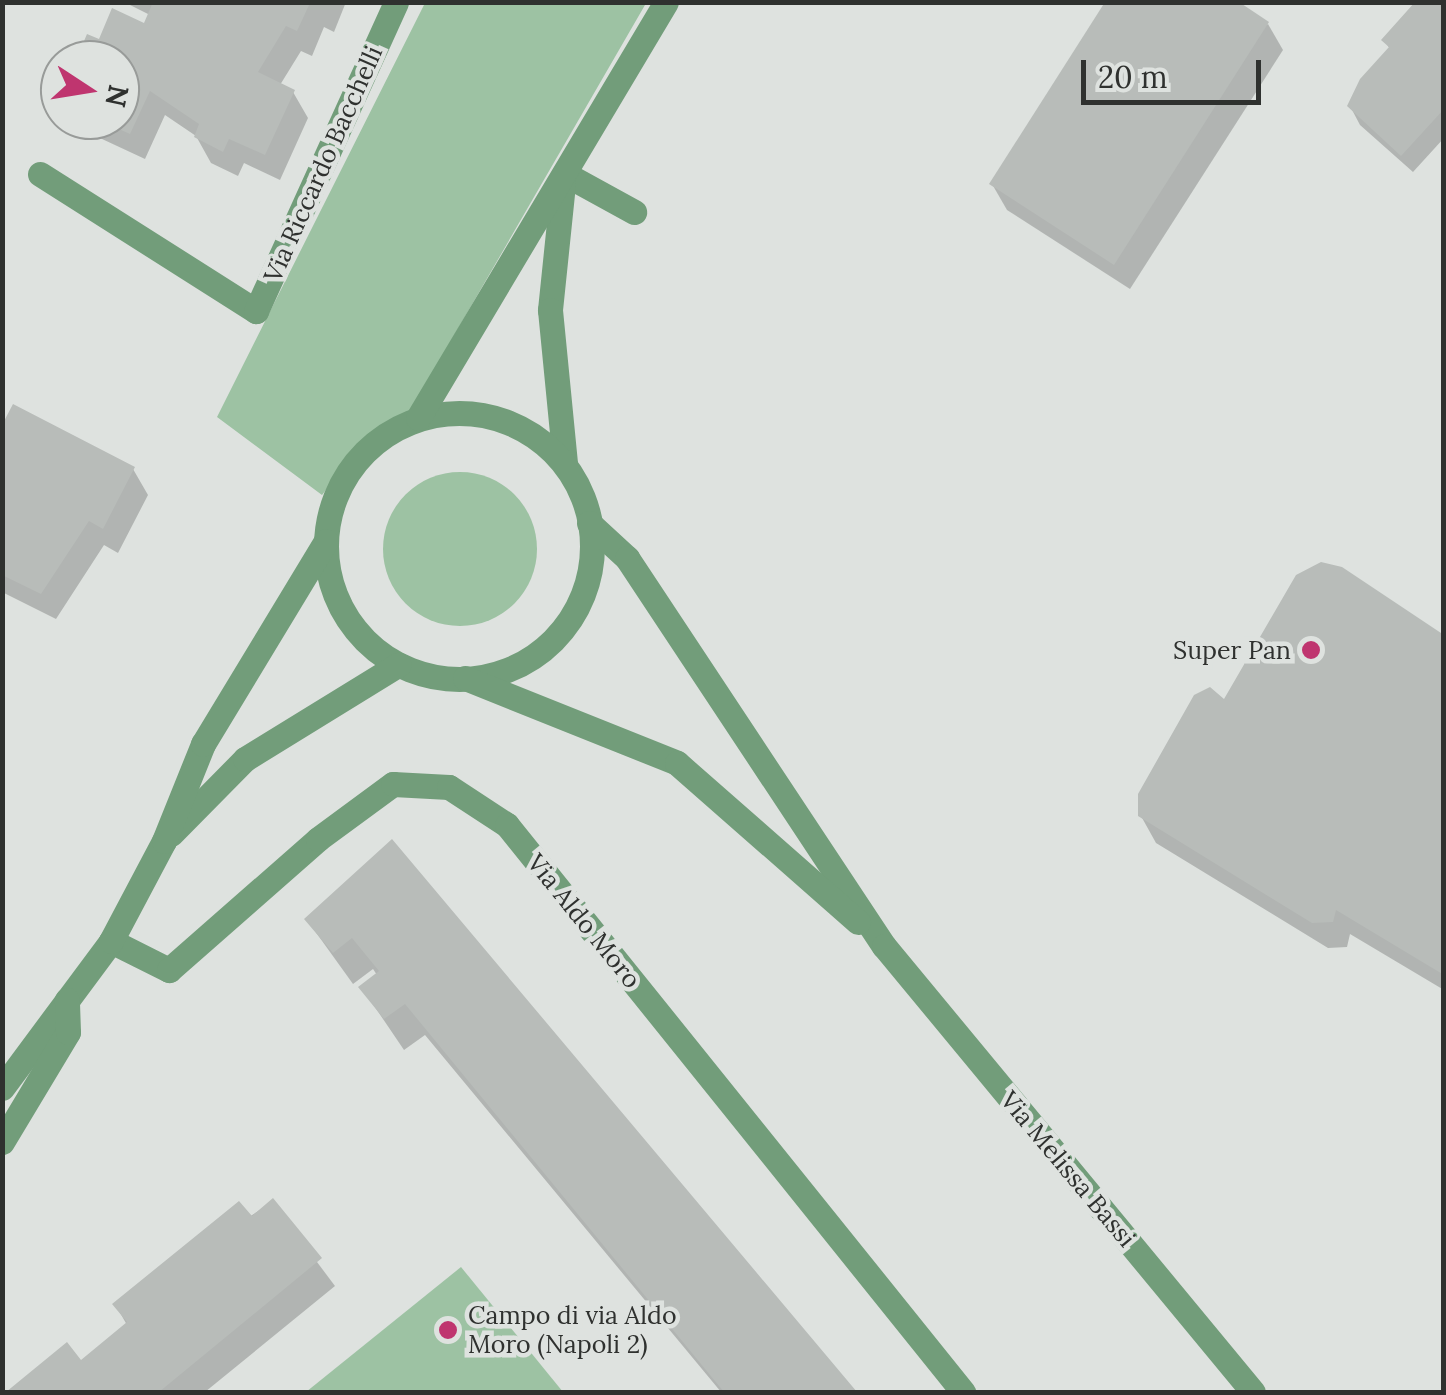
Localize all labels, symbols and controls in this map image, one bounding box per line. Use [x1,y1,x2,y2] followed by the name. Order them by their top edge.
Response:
[40,40,140,140] north arrow
[1086,40,1266,102] scale bar
[257,41,389,287] street label: Via Riccardo Bacchelli
[1098,58,1167,96] text: 20 m
[98,81,137,110] text: N
[1173,635,1291,665] place label: Super Pan
[1300,639,1322,661] marker: Super Pan
[521,848,647,994] street label: Via Aldo Moro
[994,1085,1142,1253] street label: Via Melissa Bassi
[468,1301,677,1360] place label: Campo di via Aldo Moro (Napoli 2)
[437,1319,459,1341] marker: Campo di via Aldo Moro (Napoli 2)

